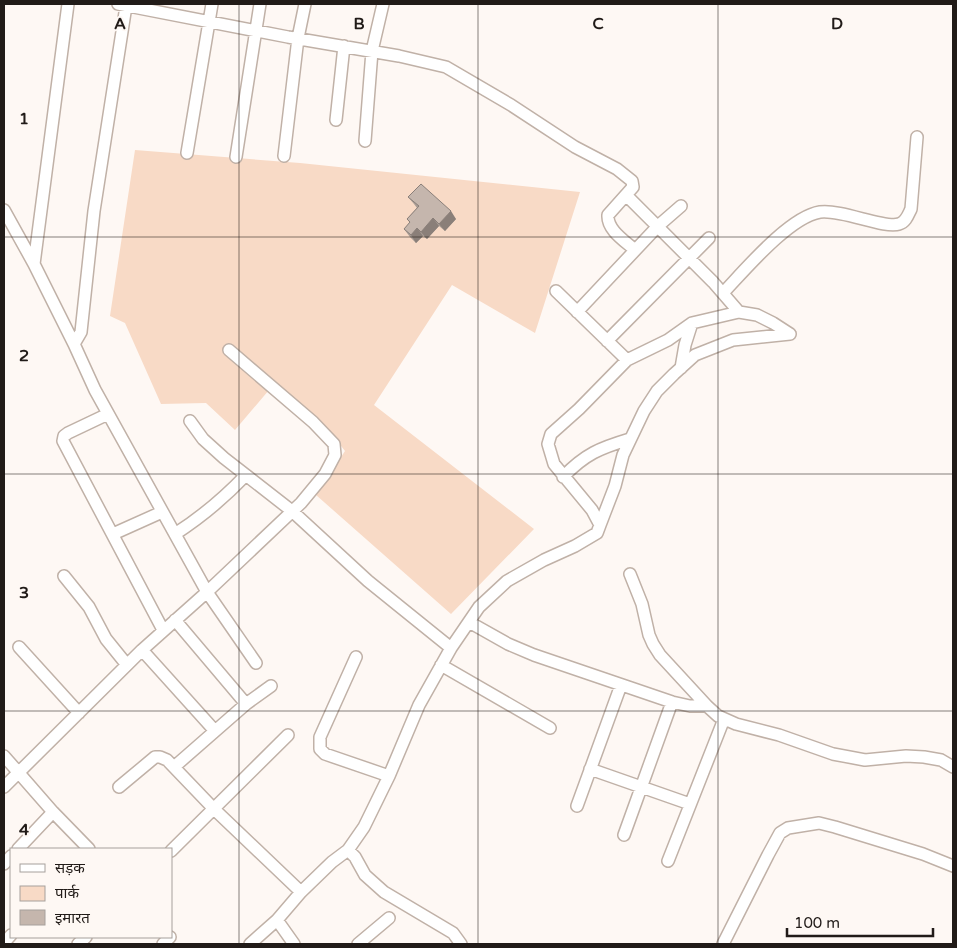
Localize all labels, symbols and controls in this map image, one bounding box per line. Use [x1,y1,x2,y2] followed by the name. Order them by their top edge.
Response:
[114,14,126,34] text: A
[353,14,365,34] text: B
[592,14,604,34] text: C
[831,14,843,34] text: D
[19,109,29,129] text: 1
[19,346,29,366] text: 2
[19,583,29,603] text: 3
[19,820,29,840] text: 4
[10,848,172,938] legend
[55,859,85,877] text: सड़क
[55,884,79,902] text: पार्क
[787,906,933,938] scale bar
[55,909,90,927] text: इमारत
[794,914,840,932] text: 100 m

